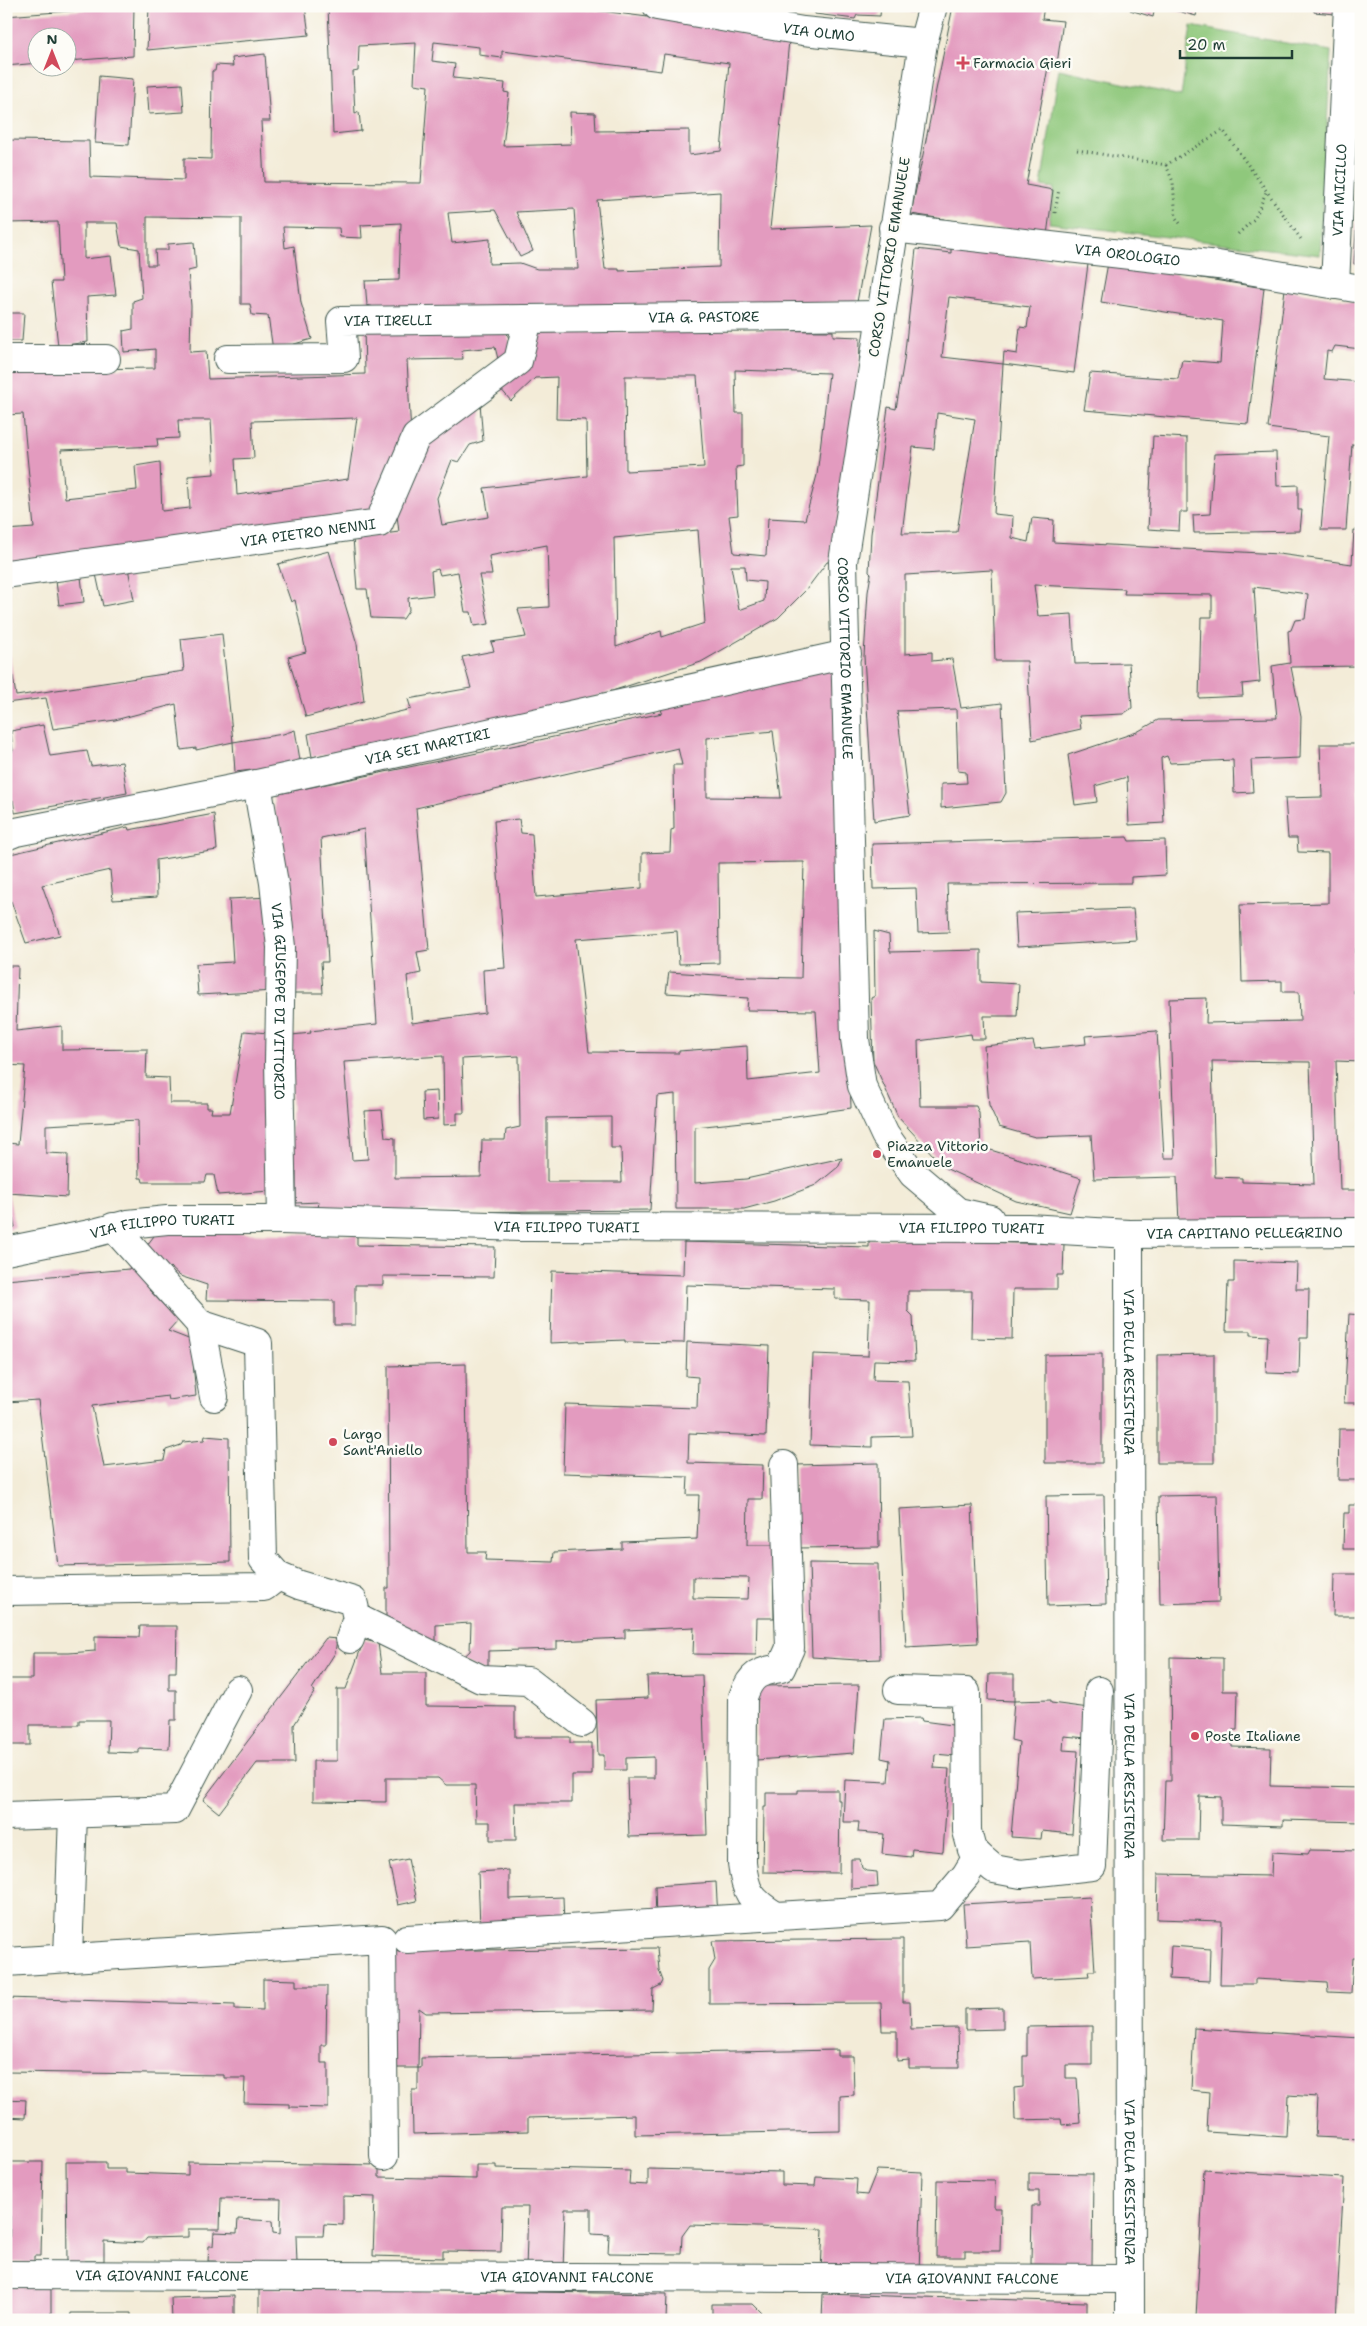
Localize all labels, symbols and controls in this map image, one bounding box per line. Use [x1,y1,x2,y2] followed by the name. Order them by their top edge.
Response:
[781,19,856,45] street label: VIA OLMO
[28,28,78,78] north arrow
[1180,28,1292,60] scale bar
[46,30,58,48] text: N
[1187,35,1226,55] text: 20 m
[973,54,1071,72] place label: Farmacia Gieri
[957,57,969,69] marker: Farmacia Gieri
[1328,143,1351,237] street label: VIA MICILLO
[864,155,914,358] street label: CORSO VITTORIO EMANUELE
[1074,240,1181,270] street label: VIA OROLOGIO
[648,307,760,327] street label: VIA G. PASTORE
[344,311,432,330] street label: VIA TIRELLI
[239,514,377,551] street label: VIA PIETRO NENNI
[834,556,857,760] street label: CORSO VITTORIO EMANUELE
[363,724,492,769] street label: VIA SEI MARTIRI
[267,902,290,1100] street label: VIA GIUSEPPE DI VITTORIO
[887,1137,988,1171] place label: Piazza Vittorio Emanuele
[871,1148,883,1160] marker: Piazza Vittorio Emanuele
[88,1211,235,1243] street label: VIA FILIPPO TURATI
[493,1217,640,1236] street label: VIA FILIPPO TURATI
[899,1219,1045,1238] street label: VIA FILIPPO TURATI
[1146,1223,1343,1243] street label: VIA CAPITANO PELLEGRINO
[1120,1289,1138,1455] street label: VIA DELLA RESISTENZA
[343,1425,422,1459] place label: Largo Sant'Aniello
[327,1436,339,1448] marker: Largo Sant'Aniello
[1120,1693,1139,1859] street label: VIA DELLA RESISTENZA
[1205,1727,1301,1745] place label: Poste Italiane
[1189,1730,1201,1742] marker: Poste Italiane
[1121,2099,1139,2265] street label: VIA DELLA RESISTENZA
[75,2266,249,2285] street label: VIA GIOVANNI FALCONE
[480,2268,654,2286] street label: VIA GIOVANNI FALCONE
[885,2269,1059,2288] street label: VIA GIOVANNI FALCONE

